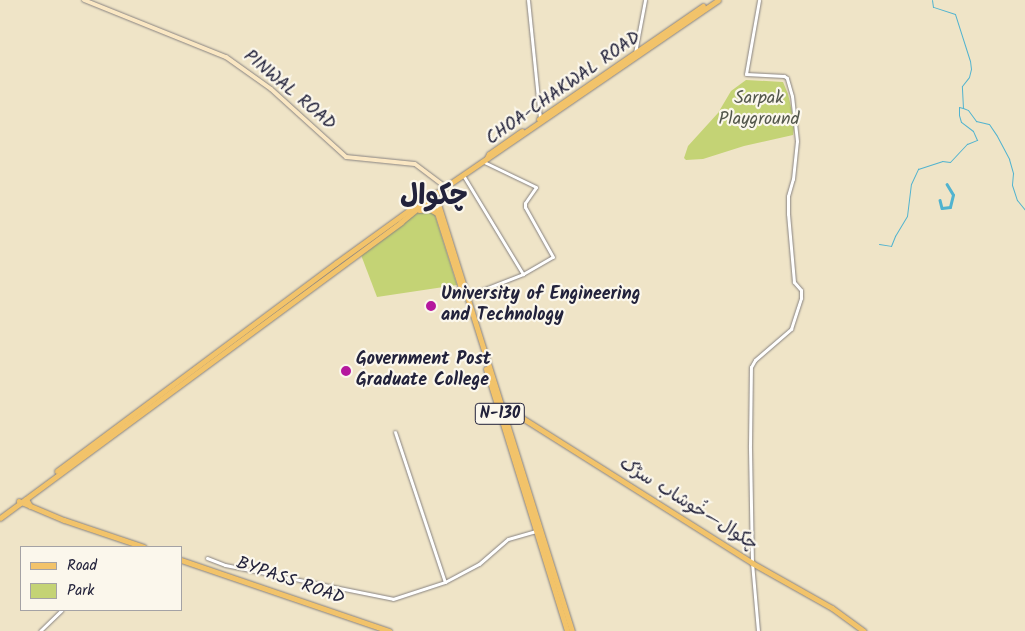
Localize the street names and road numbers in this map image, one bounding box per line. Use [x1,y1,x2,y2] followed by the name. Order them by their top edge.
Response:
[483,27,645,151] street label: CHOA-CHAKWAL ROAD
[239,46,339,136] street label: PINWAL ROAD
[474,400,526,428] road number: N-130
[615,454,761,556] street label: چکوال—خُوشاب سڑک
[233,553,347,611] street label: BYPASS ROAD

